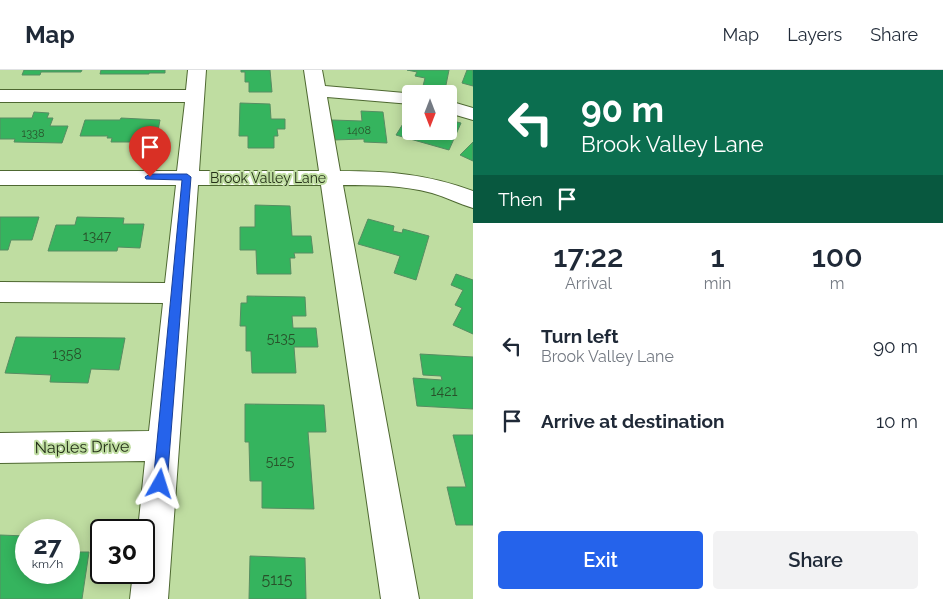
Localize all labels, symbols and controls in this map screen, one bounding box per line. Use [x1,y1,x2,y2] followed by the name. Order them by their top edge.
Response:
[25,20,75,49] text: Map
[723,24,759,45] text: Map
[787,24,842,45] text: Layers
[870,24,918,45] text: Share
[402,85,458,140] north arrow
[402,85,457,140] map controls
[581,89,664,130] text: 90 m
[498,90,563,155] icon: left
[347,124,371,137] house number: 1408
[129,126,171,177] pin
[22,127,44,140] house number: 1338
[581,131,764,157] text: Brook Valley Lane
[136,133,164,161] icon: arrive
[210,170,326,186] street label: Brook Valley Lane
[553,185,581,213] icon: arrive
[498,188,543,210] text: Then
[83,228,112,244] house number: 1347
[553,239,624,274] text: 17:22
[711,239,725,274] text: 1
[812,239,863,274] text: 100
[565,274,612,293] text: Arrival
[704,274,731,293] text: min
[830,274,845,293] text: m
[541,325,618,347] text: Turn left
[267,330,296,346] house number: 5135
[498,332,526,360] icon: left
[873,335,918,357] text: 90 m
[52,346,82,362] house number: 1358
[541,347,674,366] text: Brook Valley Lane
[431,383,457,399] house number: 1421
[498,407,526,435] icon: arrive
[541,410,725,432] text: Arrive at destination
[876,410,918,432] text: 10 m
[35,437,129,457] street label: Naples Drive
[266,453,295,469] house number: 5125
[133,457,185,509] position arrow
[90,519,155,584] speed limit sign: 30
[33,530,62,560] text: 27
[498,531,703,589] button: Exit
[713,531,918,589] button: Share
[32,557,63,571] text: km/h
[261,570,293,589] house number: 5115

